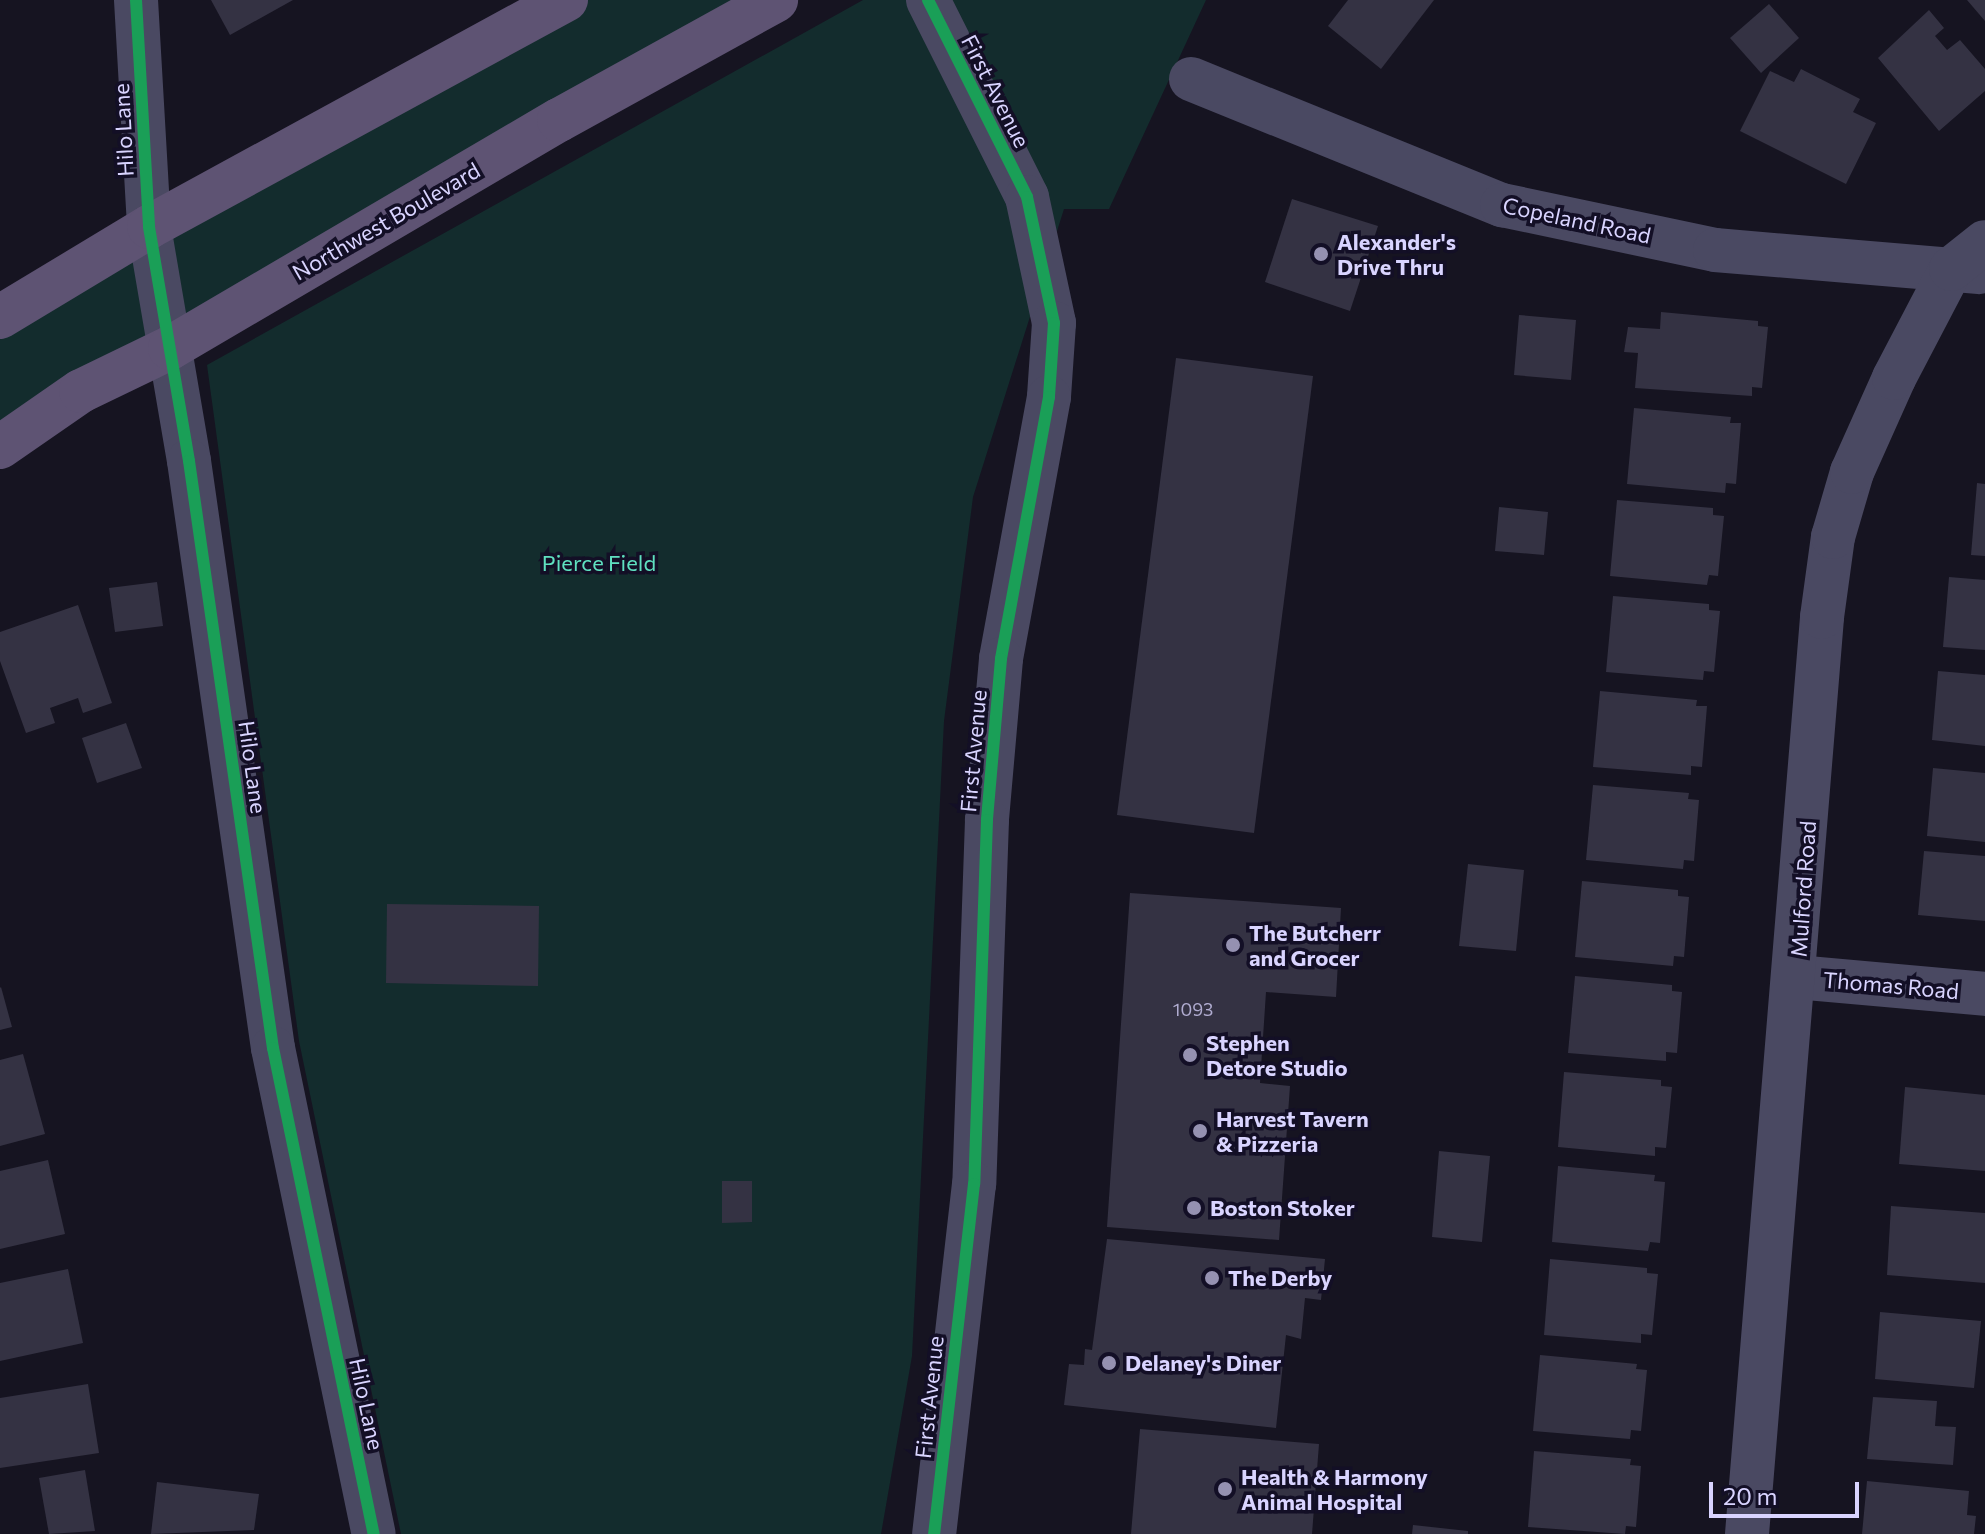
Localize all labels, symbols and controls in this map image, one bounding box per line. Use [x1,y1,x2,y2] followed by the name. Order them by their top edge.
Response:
[956,30,1036,152] street label: First Avenue
[107,83,139,177] street label: Hilo Lane
[288,157,484,285] street label: Northwest Boulevard
[1500,191,1654,249] street label: Copeland Road
[1337,228,1456,280] place label: Alexander's Drive Thru
[1312,245,1330,263] marker: Alexander's Drive Thru
[542,550,656,576] park label: Pierce Field
[954,688,992,814] street label: First Avenue
[233,719,273,815] street label: Hilo Lane
[1785,820,1821,958] street label: Mulford Road
[1249,919,1381,970] place label: The Butcherr and Grocer
[1224,936,1242,954] marker: The Butcherr and Grocer
[1822,966,1960,1004] street label: Thomas Road
[1173,998,1213,1020] house number: 1093
[1206,1029,1348,1080] place label: Stephen Detore Studio
[1181,1046,1199,1064] marker: Stephen Detore Studio
[1216,1105,1369,1156] place label: Harvest Tavern & Pizzeria
[1191,1122,1209,1140] marker: Harvest Tavern & Pizzeria
[1210,1195,1355,1221] place label: Boston Stoker
[1185,1199,1203,1217] marker: Boston Stoker
[1228,1265,1332,1291] place label: The Derby
[1203,1269,1221,1287] marker: The Derby
[909,1334,949,1460] street label: First Avenue
[1125,1350,1281,1376] place label: Delaney's Diner
[1100,1354,1118,1372] marker: Delaney's Diner
[344,1356,390,1452] street label: Hilo Lane
[1241,1463,1428,1514] place label: Health & Harmony Animal Hospital
[1713,1466,1863,1516] scale bar
[1216,1480,1234,1498] marker: Health & Harmony Animal Hospital
[1723,1481,1777,1510] text: 20 m

